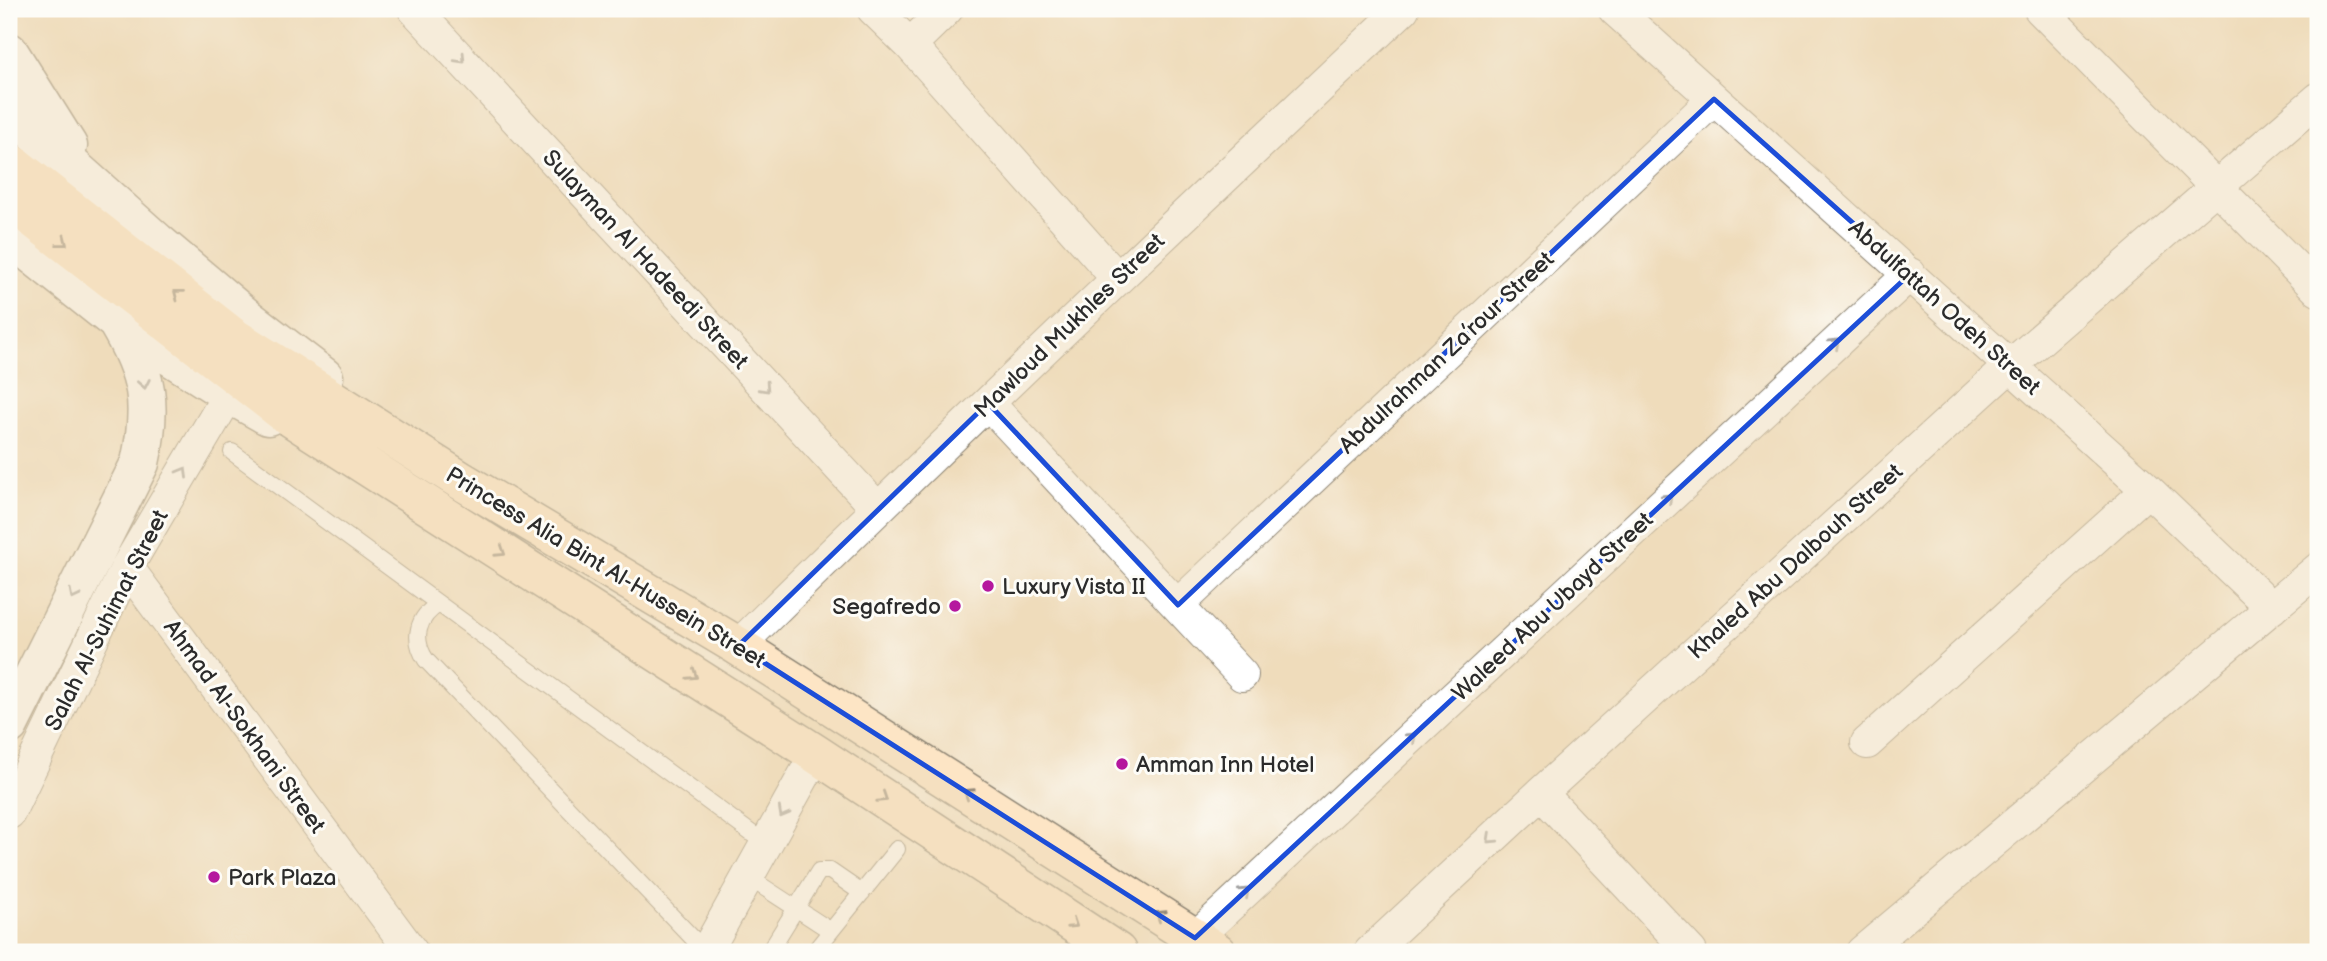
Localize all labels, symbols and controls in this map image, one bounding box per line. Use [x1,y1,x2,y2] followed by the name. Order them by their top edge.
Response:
[453,51,465,64] one-way arrow
[536,144,754,375] street label: Sulayman Al Hadeedi Street
[1843,214,2046,401] street label: Abdulfattah Odeh Street
[969,227,1171,424] street label: Mawloud Mukhles Street
[55,233,67,246] one-way arrow
[1333,246,1560,460] street label: Abdulrahman Za’rour Street
[173,289,186,302] one-way arrow
[1827,339,1840,352] one-way arrow
[135,378,150,390] one-way arrow
[757,380,770,393] one-way arrow
[1683,458,1909,666] street label: Khaled Abu Dalbouh Street
[441,461,770,675] street label: Princess Alia Bint Al-Hussein Street
[175,466,188,479] one-way arrow
[1660,494,1673,507] one-way arrow
[39,505,175,736] street label: Salah Al-Suhimat Street
[1446,506,1659,707] street label: Waleed Abu Ubayd Street
[493,543,506,556] one-way arrow
[1002,573,1146,601] place label: Luxury Vista II
[980,578,996,594] marker: Luxury Vista II
[69,588,83,600] one-way arrow
[832,593,941,621] place label: Segafredo
[947,598,963,614] marker: Segafredo
[157,614,331,839] street label: Ahmad Al-Sokhani Street
[685,666,698,679] one-way arrow
[1404,732,1417,745] one-way arrow
[1136,751,1314,779] place label: Amman Inn Hotel
[1114,756,1130,772] marker: Amman Inn Hotel
[963,788,976,801] one-way arrow
[876,790,889,803] one-way arrow
[778,806,791,819] one-way arrow
[1486,831,1499,844] one-way arrow
[228,864,337,892] place label: Park Plaza
[206,869,222,885] marker: Park Plaza
[1237,887,1250,900] one-way arrow
[1154,911,1167,924] one-way arrow
[1065,915,1078,928] one-way arrow

